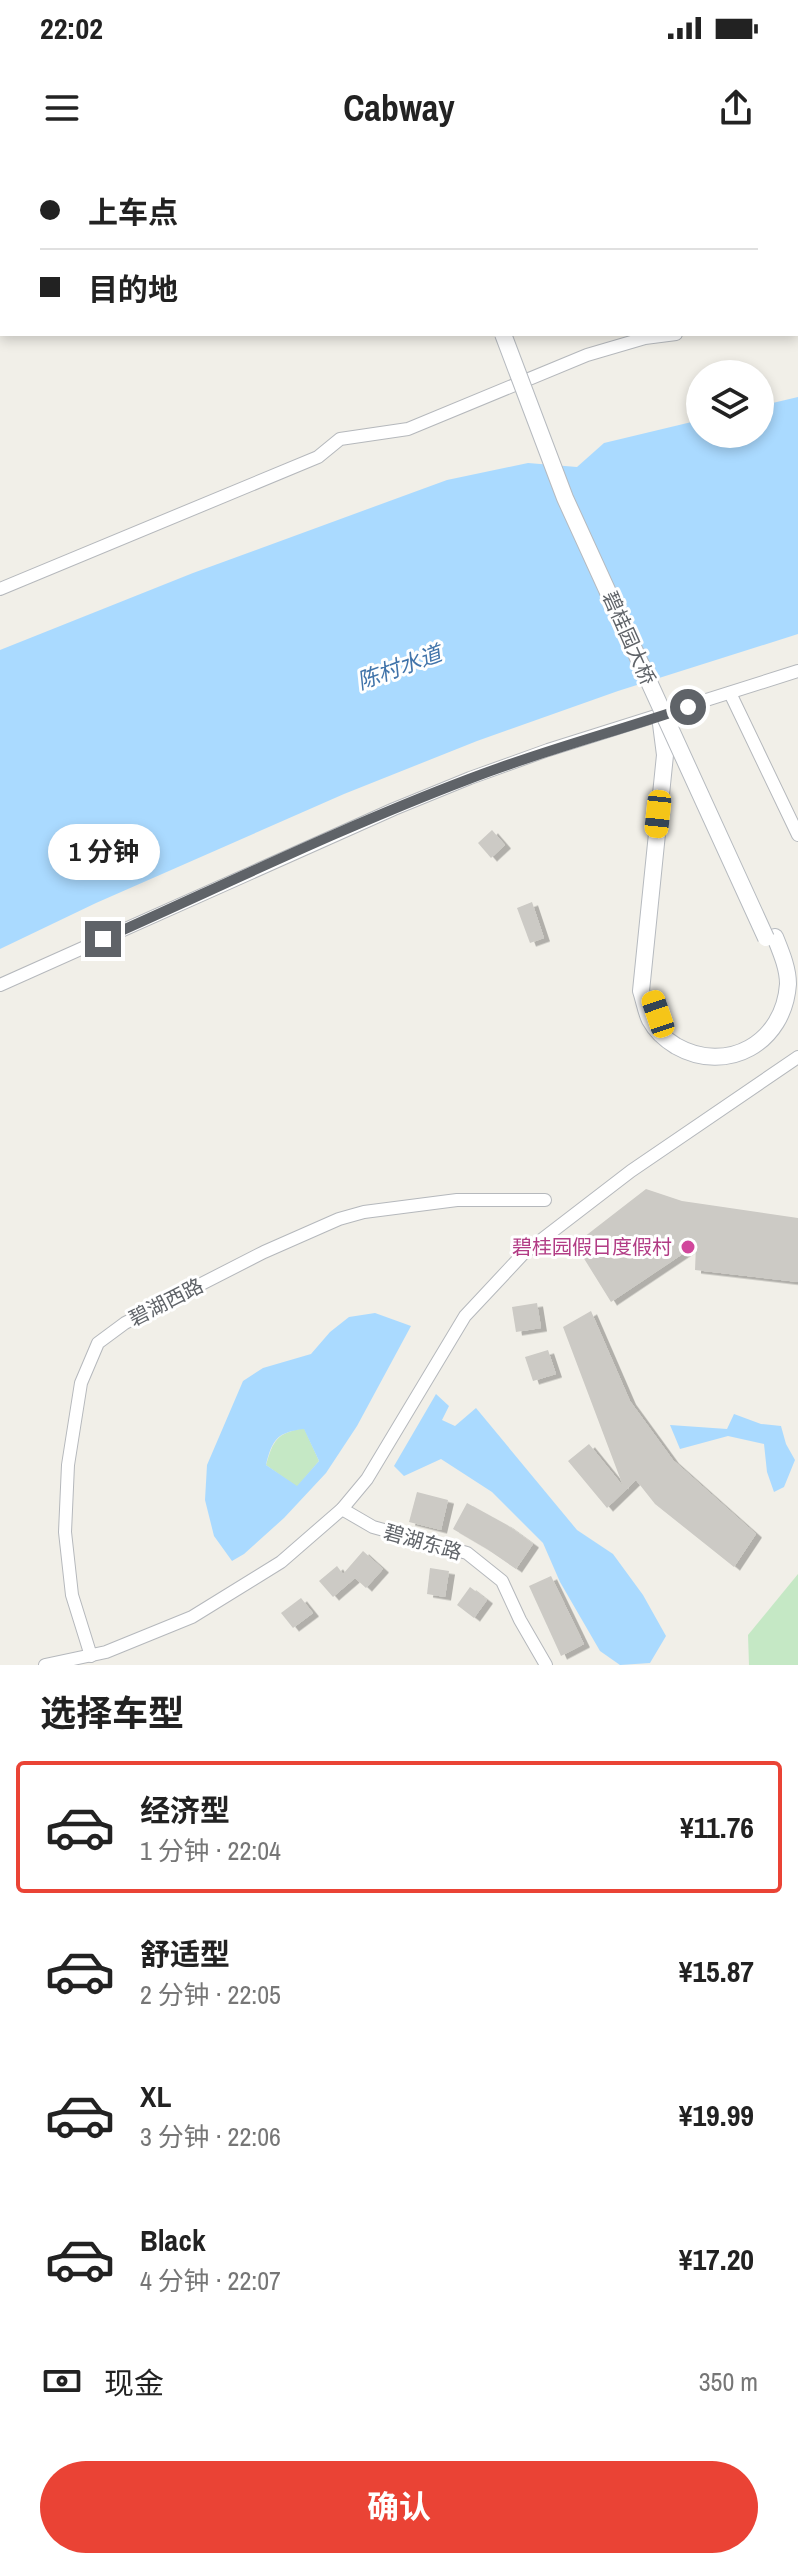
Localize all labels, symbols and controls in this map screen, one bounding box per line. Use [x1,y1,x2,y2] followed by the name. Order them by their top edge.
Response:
[40,8,103,48] text: 22:02
[343,84,455,132] text: Cabway
[40,86,84,130] icon: menu
[714,86,758,130] icon: share
[88,192,178,232] text: 上车点
[88,269,178,309] text: 目的地
[686,360,774,448] map controls
[686,360,774,448] button: layers
[597,587,662,689] street label: 碧桂园大桥
[353,637,448,696] water label: 陈村水道
[670,689,706,725] route start
[644,789,672,839] car
[47,823,159,879] callout: 1 分钟
[69,834,139,869] text: 1 分钟
[85,921,121,957] route end
[639,987,677,1041] car
[512,1233,672,1260] place label: 碧桂园假日度假村
[679,1238,697,1256] marker: 碧桂园假日度假村
[124,1271,208,1332] street label: 碧湖西路
[381,1518,465,1566] street label: 碧湖东路
[40,1689,184,1737] text: 选择车型
[140,1790,230,1830] text: 经济型
[44,1791,116,1863] icon: car
[680,1807,754,1847] text: ¥11.76
[140,1833,281,1868] text: 1 分钟 · 22:04
[140,1934,230,1974] text: 舒适型
[44,1935,116,2007] icon: car
[679,1951,754,1991] text: ¥15.87
[140,1977,281,2012] text: 2 分钟 · 22:05
[140,2076,171,2116] text: XL
[44,2079,116,2151] icon: car
[679,2095,754,2135] text: ¥19.99
[140,2119,281,2154] text: 3 分钟 · 22:06
[140,2220,206,2260] text: Black
[44,2223,116,2295] icon: car
[679,2239,754,2279] text: ¥17.20
[140,2263,281,2298] text: 4 分钟 · 22:07
[40,2359,84,2403] icon: cash
[104,2363,164,2403] text: 现金
[699,2364,758,2399] text: 350 m
[40,2461,758,2553] button: 确认

